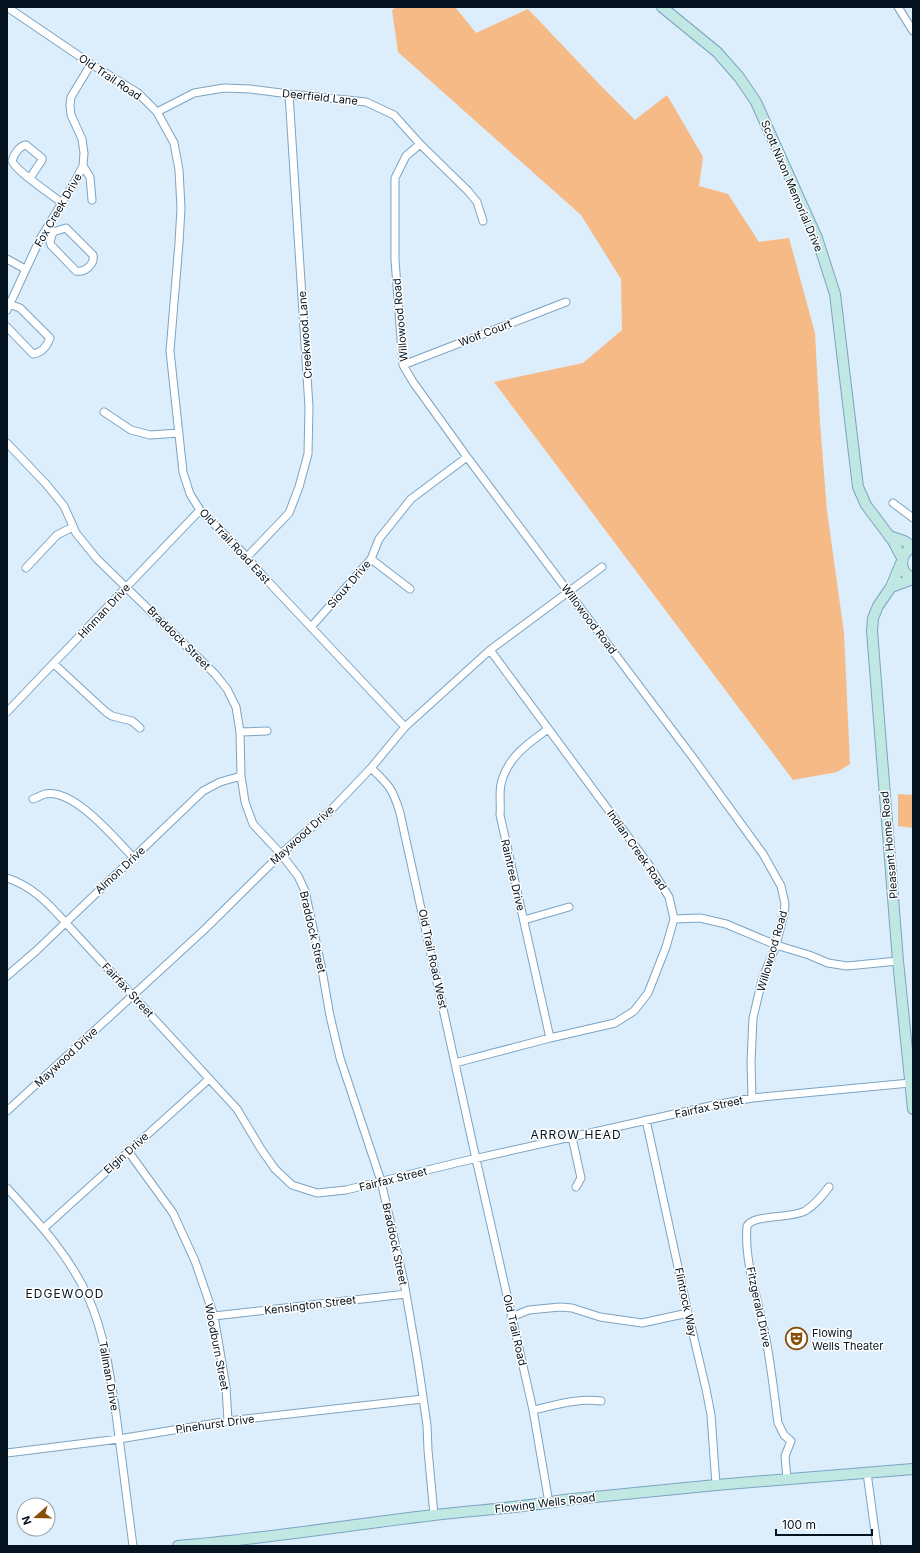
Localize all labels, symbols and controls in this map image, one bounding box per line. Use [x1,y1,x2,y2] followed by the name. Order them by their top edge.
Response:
[76,51,144,103] street label: Old Trail Road
[281,86,359,108] street label: Deerfield Lane
[758,118,826,254] street label: Scott Nixon Memorial Drive
[31,171,85,249] street label: Fox Creek Drive
[389,278,411,362] street label: Willowood Road
[295,291,315,379] street label: Creekwood Lane
[456,316,514,350] street label: Wolf Court
[196,505,274,587] street label: Old Trail Road East
[324,557,374,611] street label: Sioux Drive
[75,581,133,641] street label: Hinman Drive
[558,581,620,657] street label: Willowood Road
[144,603,214,673] street label: Braddock Street
[877,791,901,899] street label: Pleasant Home Road
[267,803,337,867] street label: Maywood Drive
[604,807,670,893] street label: Indian Creek Road
[498,838,528,912] street label: Raintree Drive
[92,843,148,897] street label: Almon Drive
[297,889,329,975] street label: Braddock Street
[416,908,451,1011] street label: Old Trail Road West
[754,909,790,993] street label: Willowood Road
[99,960,157,1021] street label: Fairfax Street
[32,1024,100,1090] street label: Maywood Drive
[674,1093,745,1121] street label: Fairfax Street
[530,1127,622,1142] district label: ARROW HEAD
[101,1129,151,1177] street label: Elgin Drive
[358,1164,429,1194] street label: Fairfax Street
[379,1201,411,1287] street label: Braddock Street
[744,1265,774,1349] street label: Fitzgerald Drive
[672,1266,700,1338] street label: Flintrock Way
[26,1286,104,1301] district label: EDGEWOOD
[263,1292,357,1318] street label: Kensington Street
[500,1293,530,1367] street label: Old Trail Road
[202,1302,232,1392] street label: Woodburn Street
[783,1326,809,1352] theatre icon: Flowing Wells Theater
[812,1326,883,1353] place label: Flowing Wells Theater
[96,1340,122,1412] street label: Tallman Drive
[175,1412,255,1436] street label: Pinehurst Drive
[494,1490,596,1516] street label: Flowing Wells Road
[16,1497,56,1537] north arrow
[776,1511,872,1537] scale bar
[19,1514,35,1527] text: N
[782,1517,816,1532] text: 100 m

